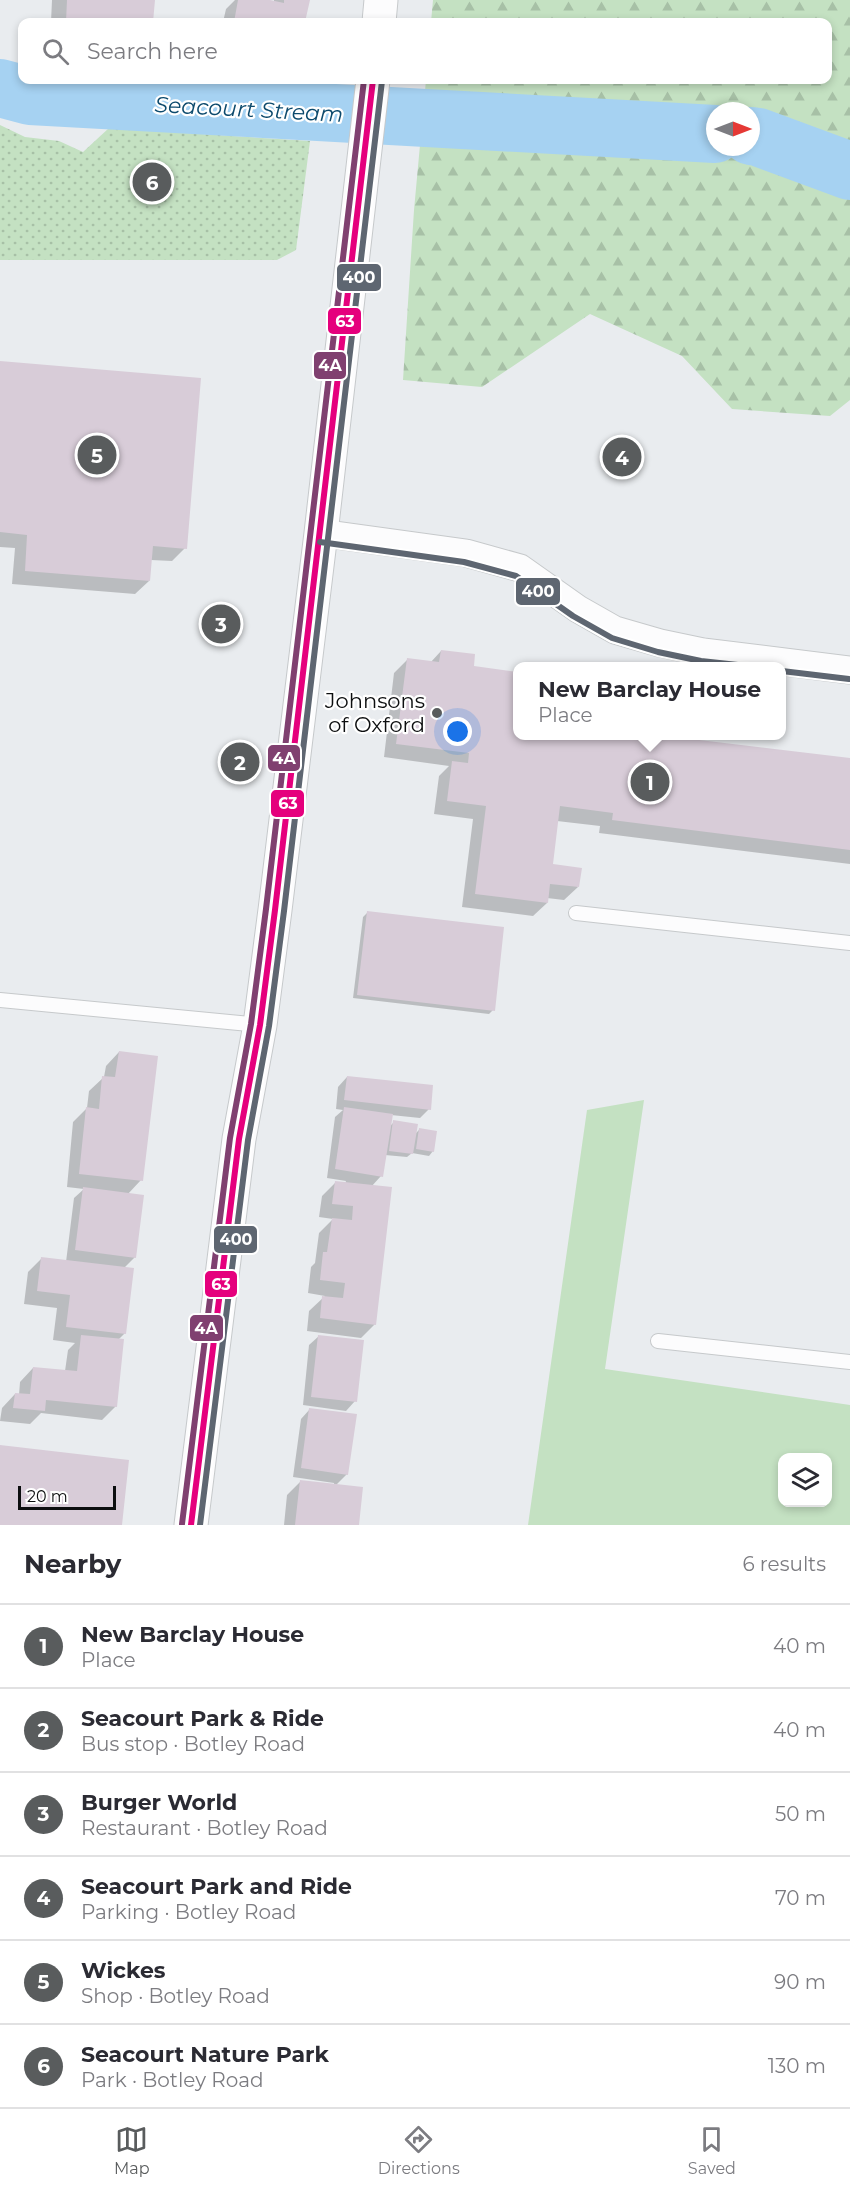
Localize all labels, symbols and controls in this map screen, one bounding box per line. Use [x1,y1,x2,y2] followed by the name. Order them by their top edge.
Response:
[18,18,832,84] search box
[39,35,72,68] icon: search
[87,38,218,65] text: Search here
[154,91,344,128] water label: Seacourt Stream
[706,102,760,156] north arrow
[132,160,172,204] pin: 6
[336,263,382,292] line badge: 400
[343,268,376,287] text: 400
[327,307,362,335] line badge: 63
[335,312,355,331] text: 63
[313,351,347,380] line badge: 4A
[318,356,342,375] text: 4A
[78,432,116,478] pin: 5
[602,434,642,480] pin: 4
[515,577,561,606] line badge: 400
[522,582,555,601] text: 400
[202,602,240,646] pin: 3
[513,662,786,740] popup
[538,676,761,703] text: New Barclay House
[324,688,425,737] place label: Johnsons of Oxford
[538,703,593,727] text: Place
[430,706,444,720] marker: Johnsons of Oxford
[443,717,472,746] your location
[220,740,260,784] pin: 2
[267,744,301,772] line badge: 4A
[272,749,296,768] text: 4A
[630,760,670,804] pin: 1
[270,789,305,818] line badge: 63
[278,794,298,813] text: 63
[213,1225,258,1254] line badge: 400
[220,1230,253,1249] text: 400
[204,1270,238,1298] line badge: 63
[211,1275,231,1294] text: 63
[189,1314,224,1342] line badge: 4A
[194,1319,218,1338] text: 4A
[778,1453,832,1507] map controls
[778,1453,832,1507] button: layers
[18,1483,116,1510] scale bar
[27,1487,68,1506] text: 20 m
[24,1548,121,1580] text: Nearby
[742,1552,826,1576] text: 6 results
[81,1621,304,1648] text: New Barclay House
[40,1634,47,1658] text: 1
[773,1634,826,1658] text: 40 m
[81,1648,136,1672] text: Place
[81,1705,324,1732] text: Seacourt Park & Ride
[38,1718,49,1742] text: 2
[773,1718,826,1742] text: 40 m
[81,1732,305,1756] text: Bus stop · Botley Road
[81,1789,237,1816] text: Burger World
[38,1802,49,1826] text: 3
[775,1802,826,1826] text: 50 m
[81,1816,328,1840] text: Restaurant · Botley Road
[81,1873,352,1900] text: Seacourt Park and Ride
[37,1886,50,1910] text: 4
[775,1886,826,1910] text: 70 m
[81,1900,296,1924] text: Parking · Botley Road
[81,1957,165,1984] text: Wickes
[38,1970,49,1994] text: 5
[774,1970,826,1994] text: 90 m
[81,1984,270,2008] text: Shop · Botley Road
[81,2041,329,2068] text: Seacourt Nature Park
[37,2054,50,2078] text: 6
[768,2054,826,2078] text: 130 m
[81,2068,264,2092] text: Park · Botley Road
[114,2123,150,2178] tab: Map
[378,2123,460,2178] tab: Directions
[688,2123,736,2178] tab: Saved

